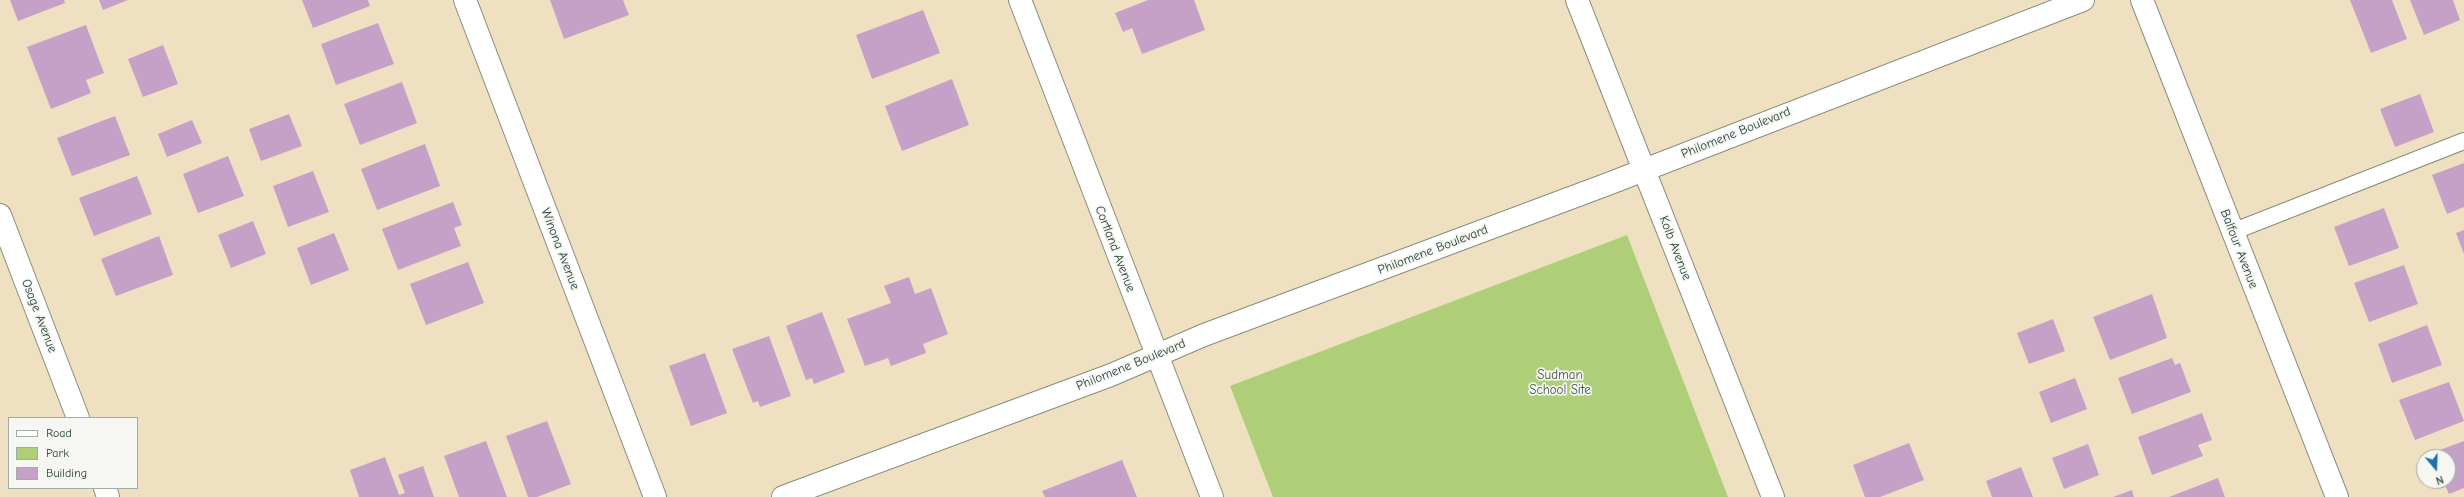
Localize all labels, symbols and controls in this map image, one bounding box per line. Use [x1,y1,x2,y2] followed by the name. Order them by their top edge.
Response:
[1679,104,1793,162] street label: Philomene Boulevard
[1091,204,1139,294] street label: Cortland Avenue
[537,206,583,292] street label: Winona Avenue
[2217,207,2261,291] street label: Balfour Avenue
[1656,214,1694,282] street label: Kolb Avenue
[1376,222,1490,278] street label: Philomene Boulevard
[18,277,60,355] street label: Osage Avenue
[1074,336,1188,394] street label: Philomene Boulevard
[1529,367,1591,398] park label: Sudman School Site
[8,417,138,489] legend
[46,426,72,440] text: Road
[46,446,69,460] text: Park
[2416,449,2456,489] north arrow
[46,466,87,480] text: Building
[2434,473,2445,487] text: N

